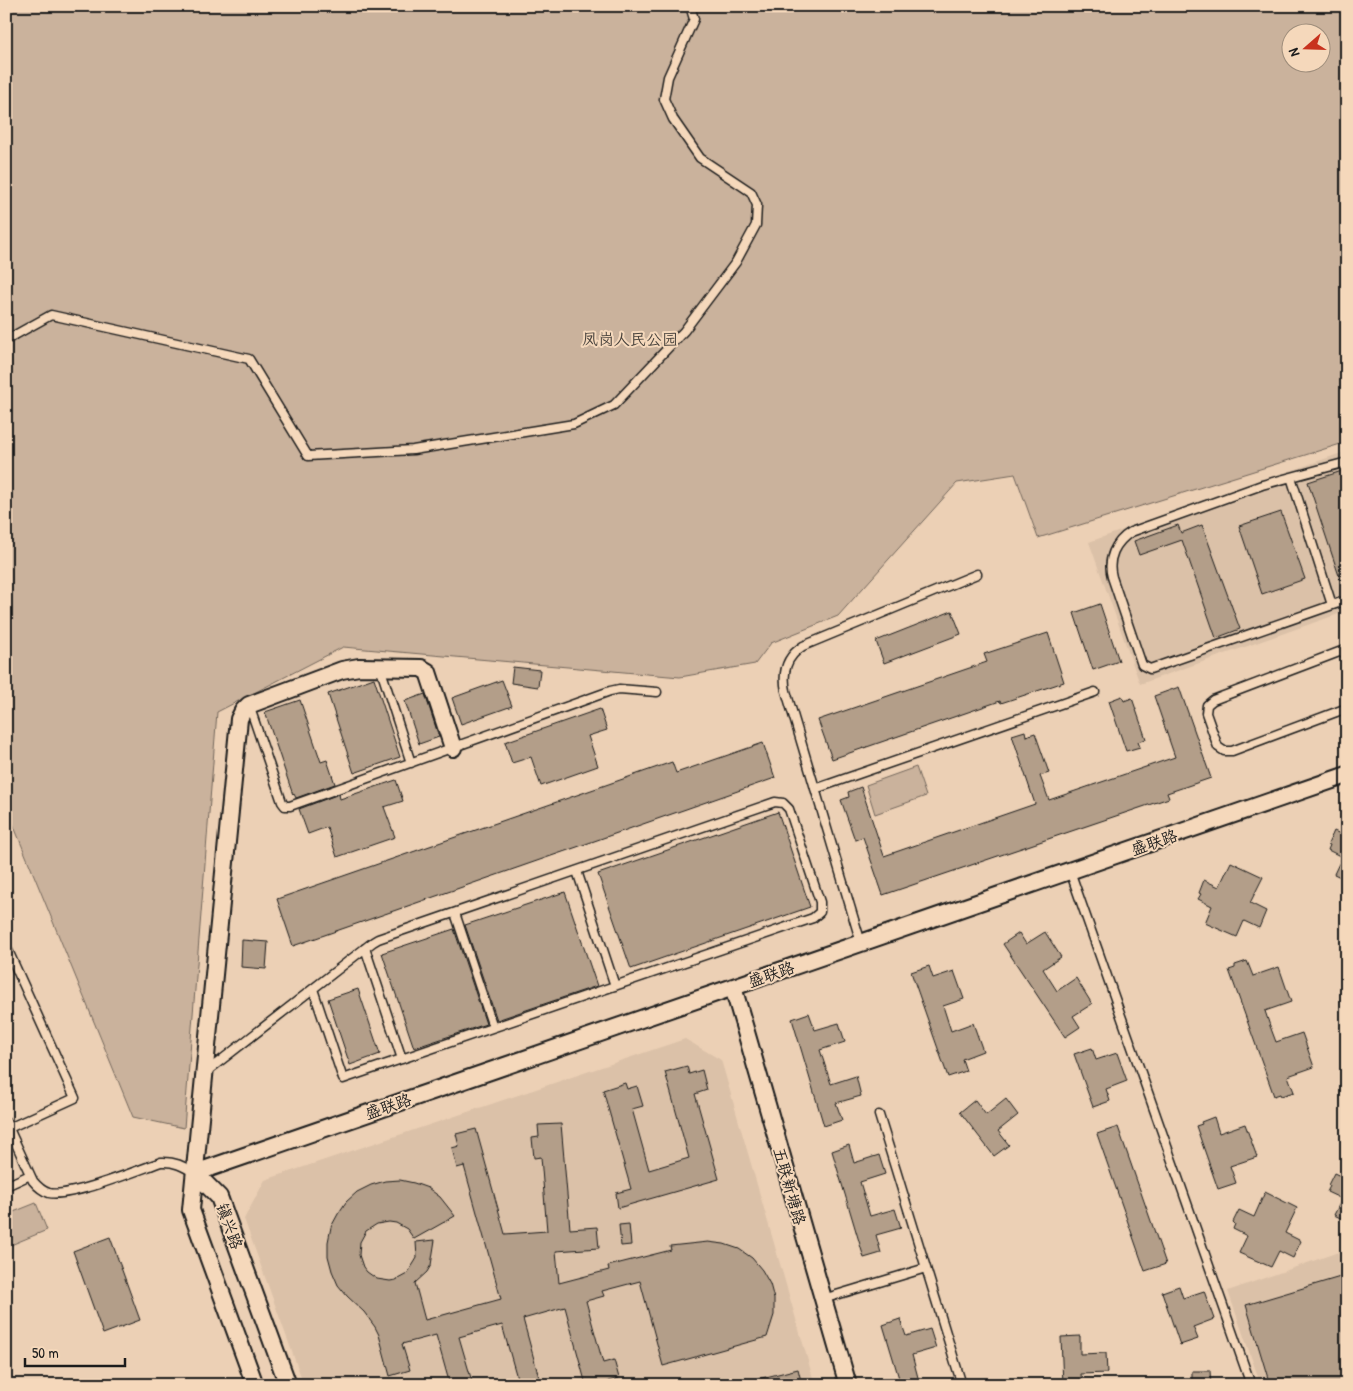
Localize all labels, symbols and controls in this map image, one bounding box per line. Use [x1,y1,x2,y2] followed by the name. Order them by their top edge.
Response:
[1280,22,1330,72] north arrow
[1283,45,1304,59] text: N
[582,328,678,350] park label: 凤岗人民公园
[1128,824,1180,860] street label: 盛联路
[745,956,797,992] street label: 盛联路
[362,1088,414,1124] street label: 盛联路
[768,1145,812,1227] street label: 五联新塘路
[211,1200,249,1252] street label: 镇兴路
[25,1336,125,1368] scale bar
[32,1342,59,1363] text: 50 m

